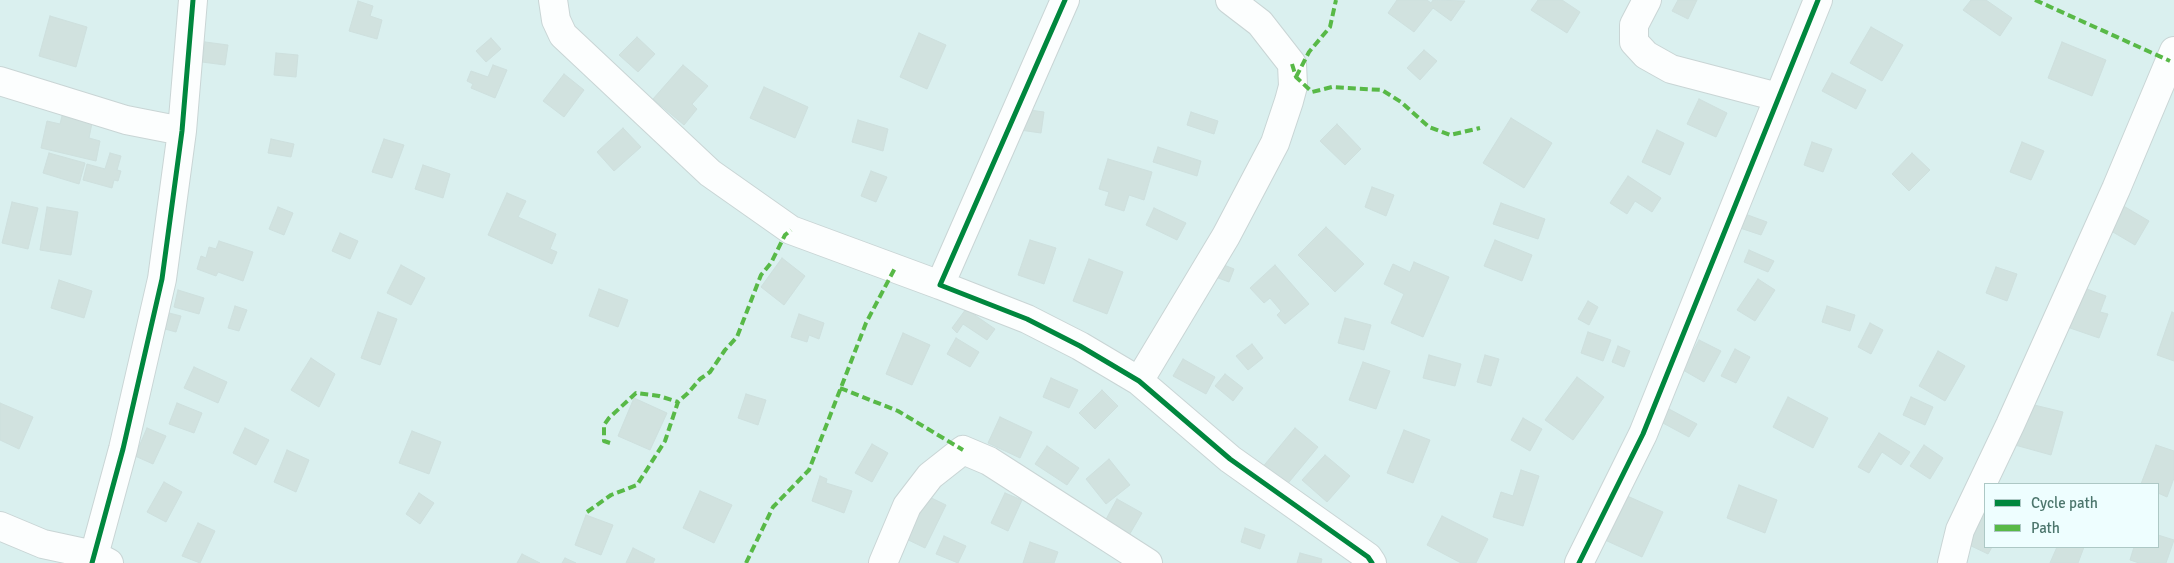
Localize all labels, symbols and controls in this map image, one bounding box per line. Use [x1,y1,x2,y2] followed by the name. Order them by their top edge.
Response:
[1984,483,2159,548] legend
[2031,494,2098,512] text: Cycle path
[2031,519,2060,537] text: Path

